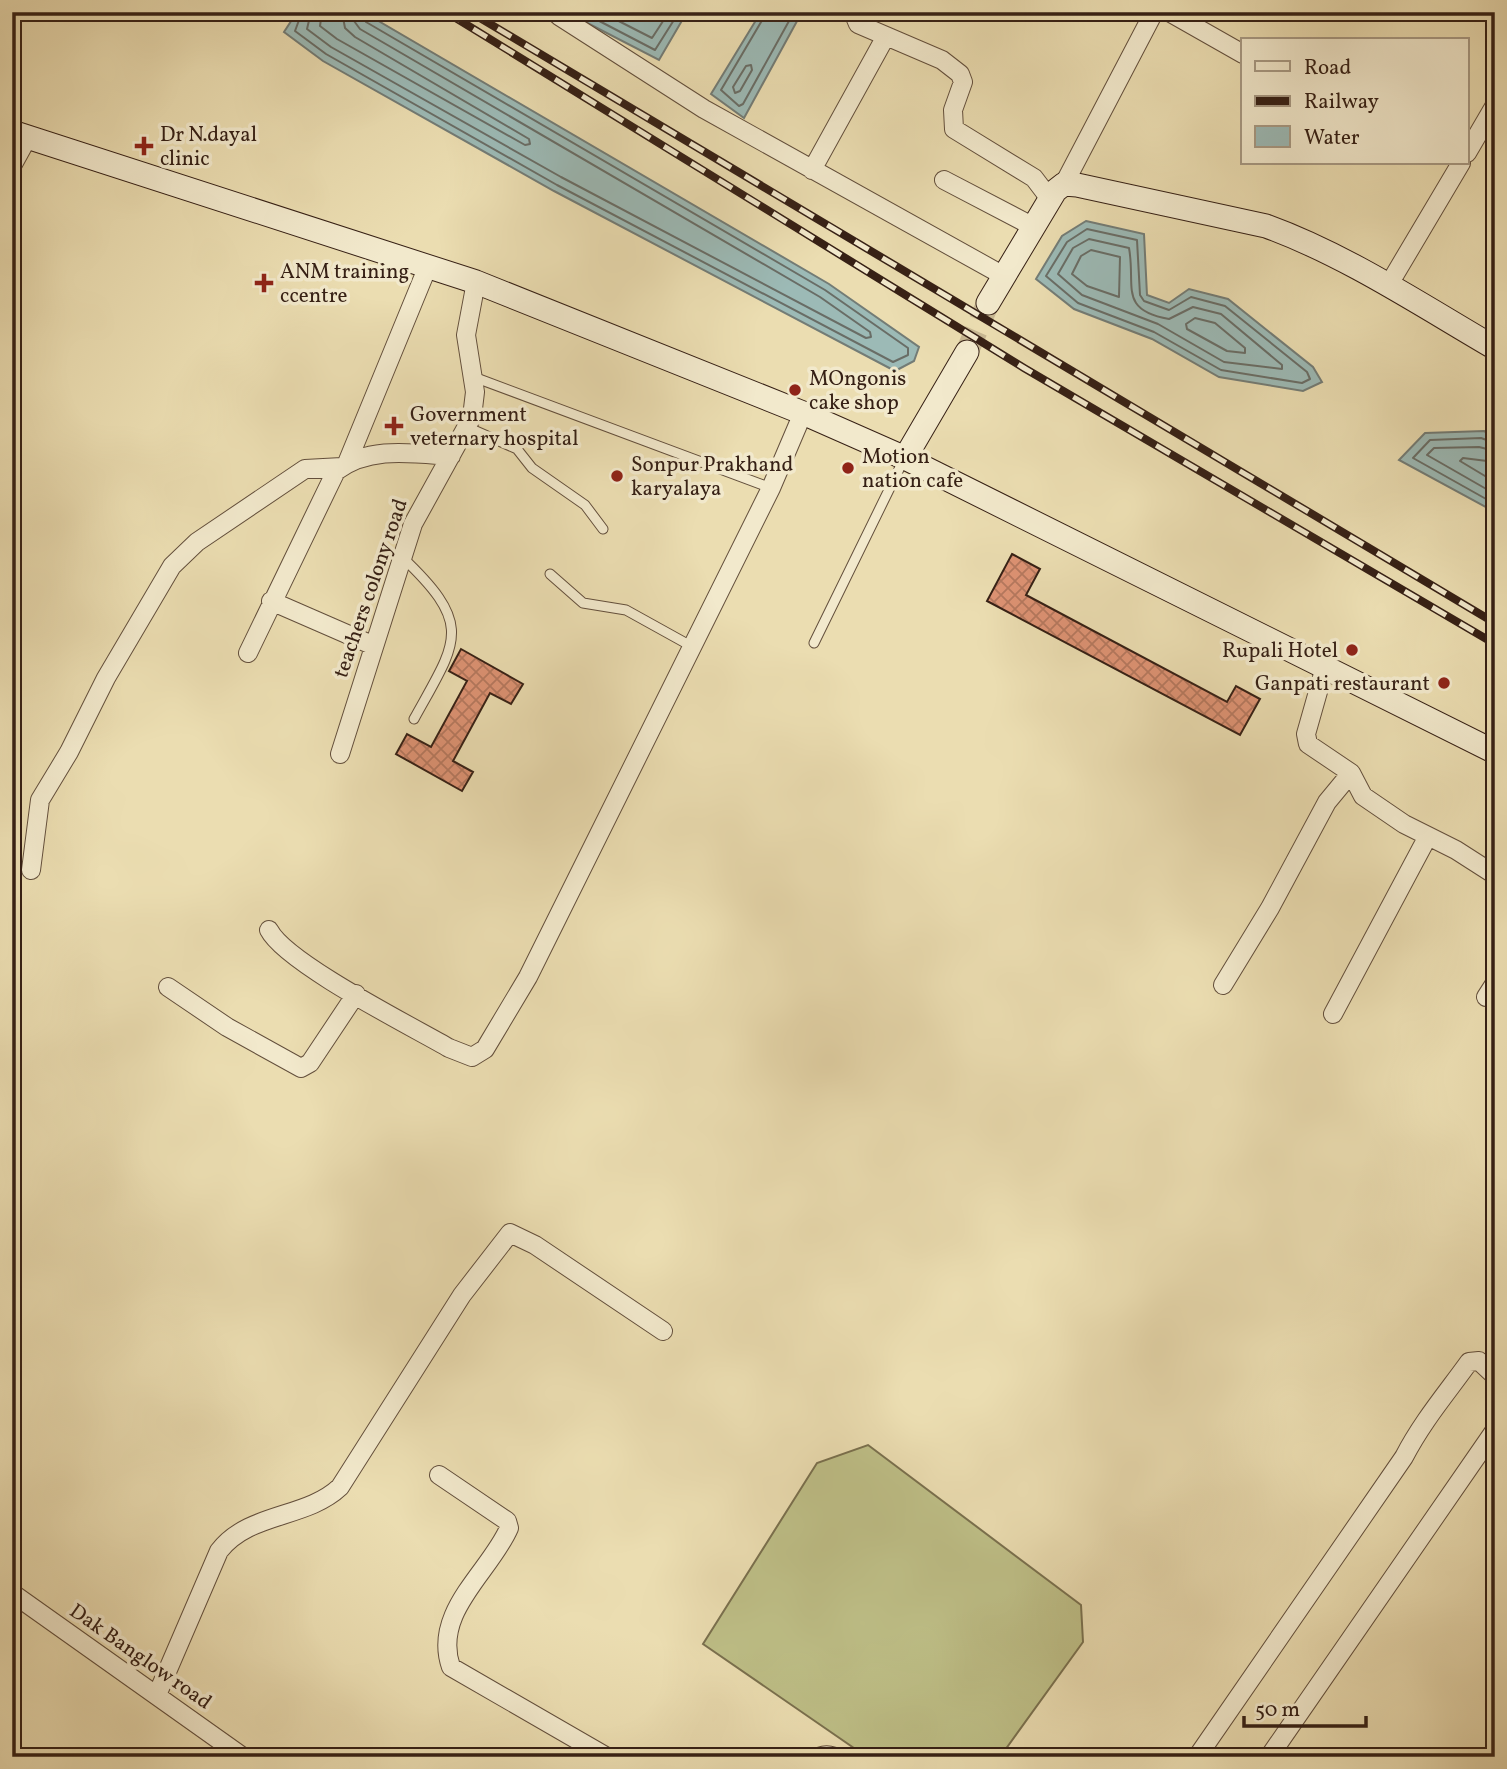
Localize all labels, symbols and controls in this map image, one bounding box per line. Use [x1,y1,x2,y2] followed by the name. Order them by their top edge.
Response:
[1241,38,1468,164] legend
[1304,54,1351,83] text: Road
[1304,88,1380,117] text: Railway
[160,121,257,174] place label: Dr N.dayal clinic
[1304,124,1360,153] text: Water
[134,136,154,156] marker: Dr N.dayal clinic
[280,258,409,311] place label: ANM training ccentre
[254,273,274,293] marker: ANM training ccentre
[809,365,906,418] place label: MOngonis cake shop
[787,382,803,398] marker: MOngonis cake shop
[410,401,579,454] place label: Government veternary hospital
[384,416,404,436] marker: Government veternary hospital
[862,443,963,496] place label: Motion nation cafe
[631,451,793,504] place label: Sonpur Prakhand karyalaya
[840,460,856,476] marker: Motion nation cafe
[609,468,625,484] marker: Sonpur Prakhand karyalaya
[327,495,416,682] street label: teachers colony road
[1222,637,1338,666] place label: Rupali Hotel
[1344,642,1360,658] marker: Rupali Hotel
[1255,670,1430,699] place label: Ganpati restaurant
[1436,675,1452,691] marker: Ganpati restaurant
[63,1597,217,1717] street label: Dak Banglow road
[1244,1685,1367,1729] scale bar
[1255,1696,1300,1725] text: 50 m

